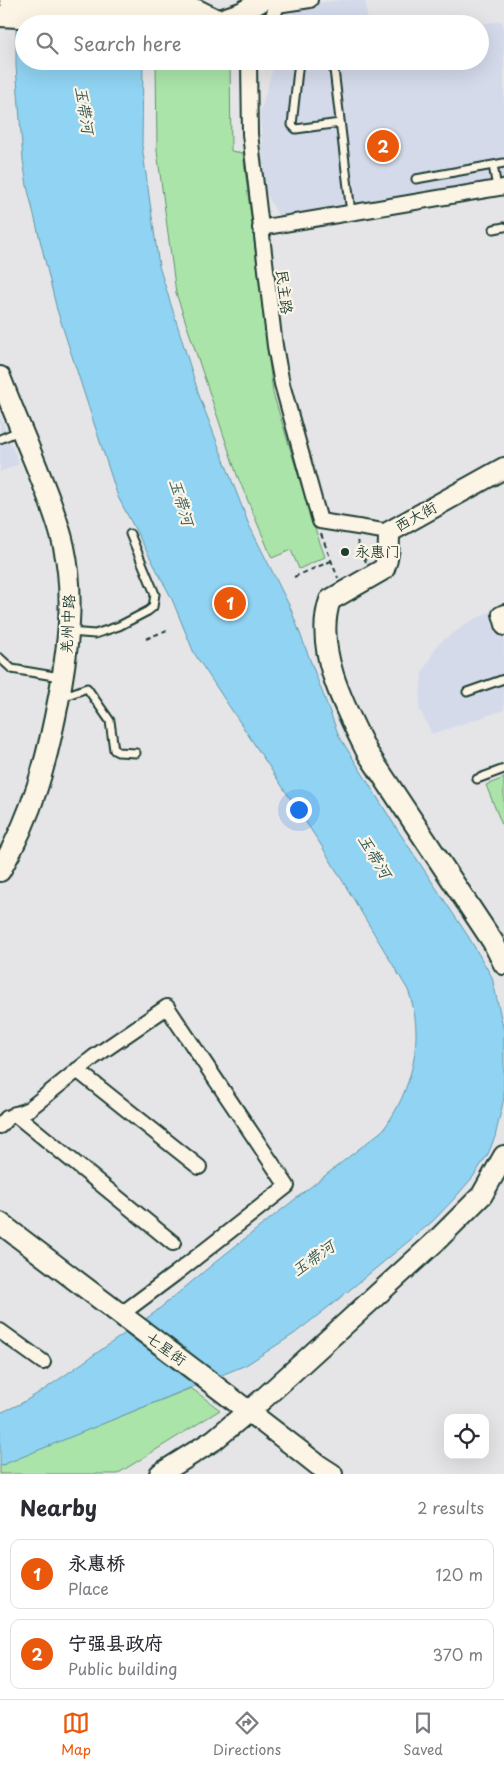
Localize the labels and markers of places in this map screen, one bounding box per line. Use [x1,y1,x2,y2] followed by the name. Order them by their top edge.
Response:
[367,127,399,165] pin: 2
[355,539,400,562] place label: 永惠门
[339,546,351,558] marker: 永惠门
[214,584,246,622] pin: 1

